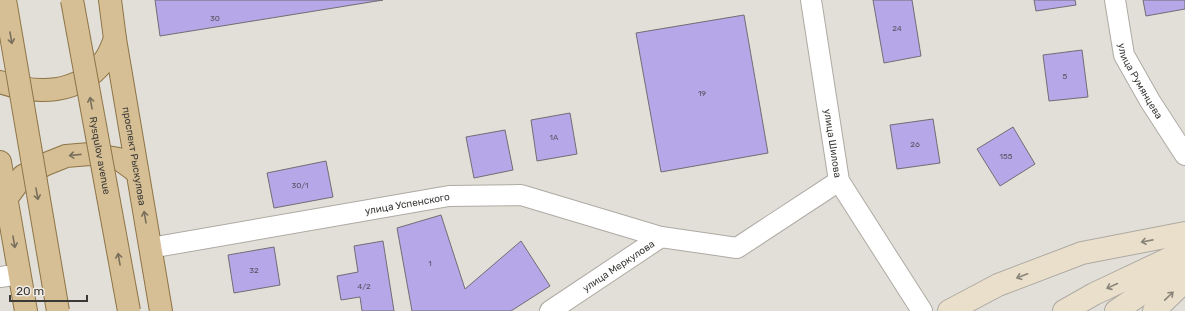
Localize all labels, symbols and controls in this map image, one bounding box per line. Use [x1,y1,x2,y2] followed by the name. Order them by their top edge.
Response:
[210,14,220,23] house number: 30
[892,24,902,33] house number: 24
[7,32,15,45] one-way arrow
[1115,42,1165,121] street label: улица Румянцева
[1063,72,1068,81] house number: 5
[698,89,706,98] house number: 19
[86,97,94,110] one-way arrow
[120,106,148,206] street label: проспект Рыскулова
[821,108,843,179] street label: улица Шилова
[86,116,113,196] street label: Rysqulov avenue
[550,133,559,142] house number: 1А
[910,140,920,149] house number: 26
[69,151,82,158] one-way arrow
[1000,152,1013,161] house number: 155
[292,181,308,190] house number: 30/1
[34,187,42,200] one-way arrow
[364,191,451,218] street label: улица Успенского
[140,211,148,224] one-way arrow
[10,235,18,248] one-way arrow
[1141,237,1154,245] one-way arrow
[580,238,657,295] street label: улица Меркулова
[115,253,123,266] one-way arrow
[428,259,432,268] house number: 1
[249,266,259,275] house number: 32
[1016,272,1028,280] one-way arrow
[10,277,87,303] scale bar
[357,282,371,291] house number: 4/2
[1106,283,1118,290] one-way arrow
[16,284,44,298] text: 20 m
[1164,291,1174,301] one-way arrow

